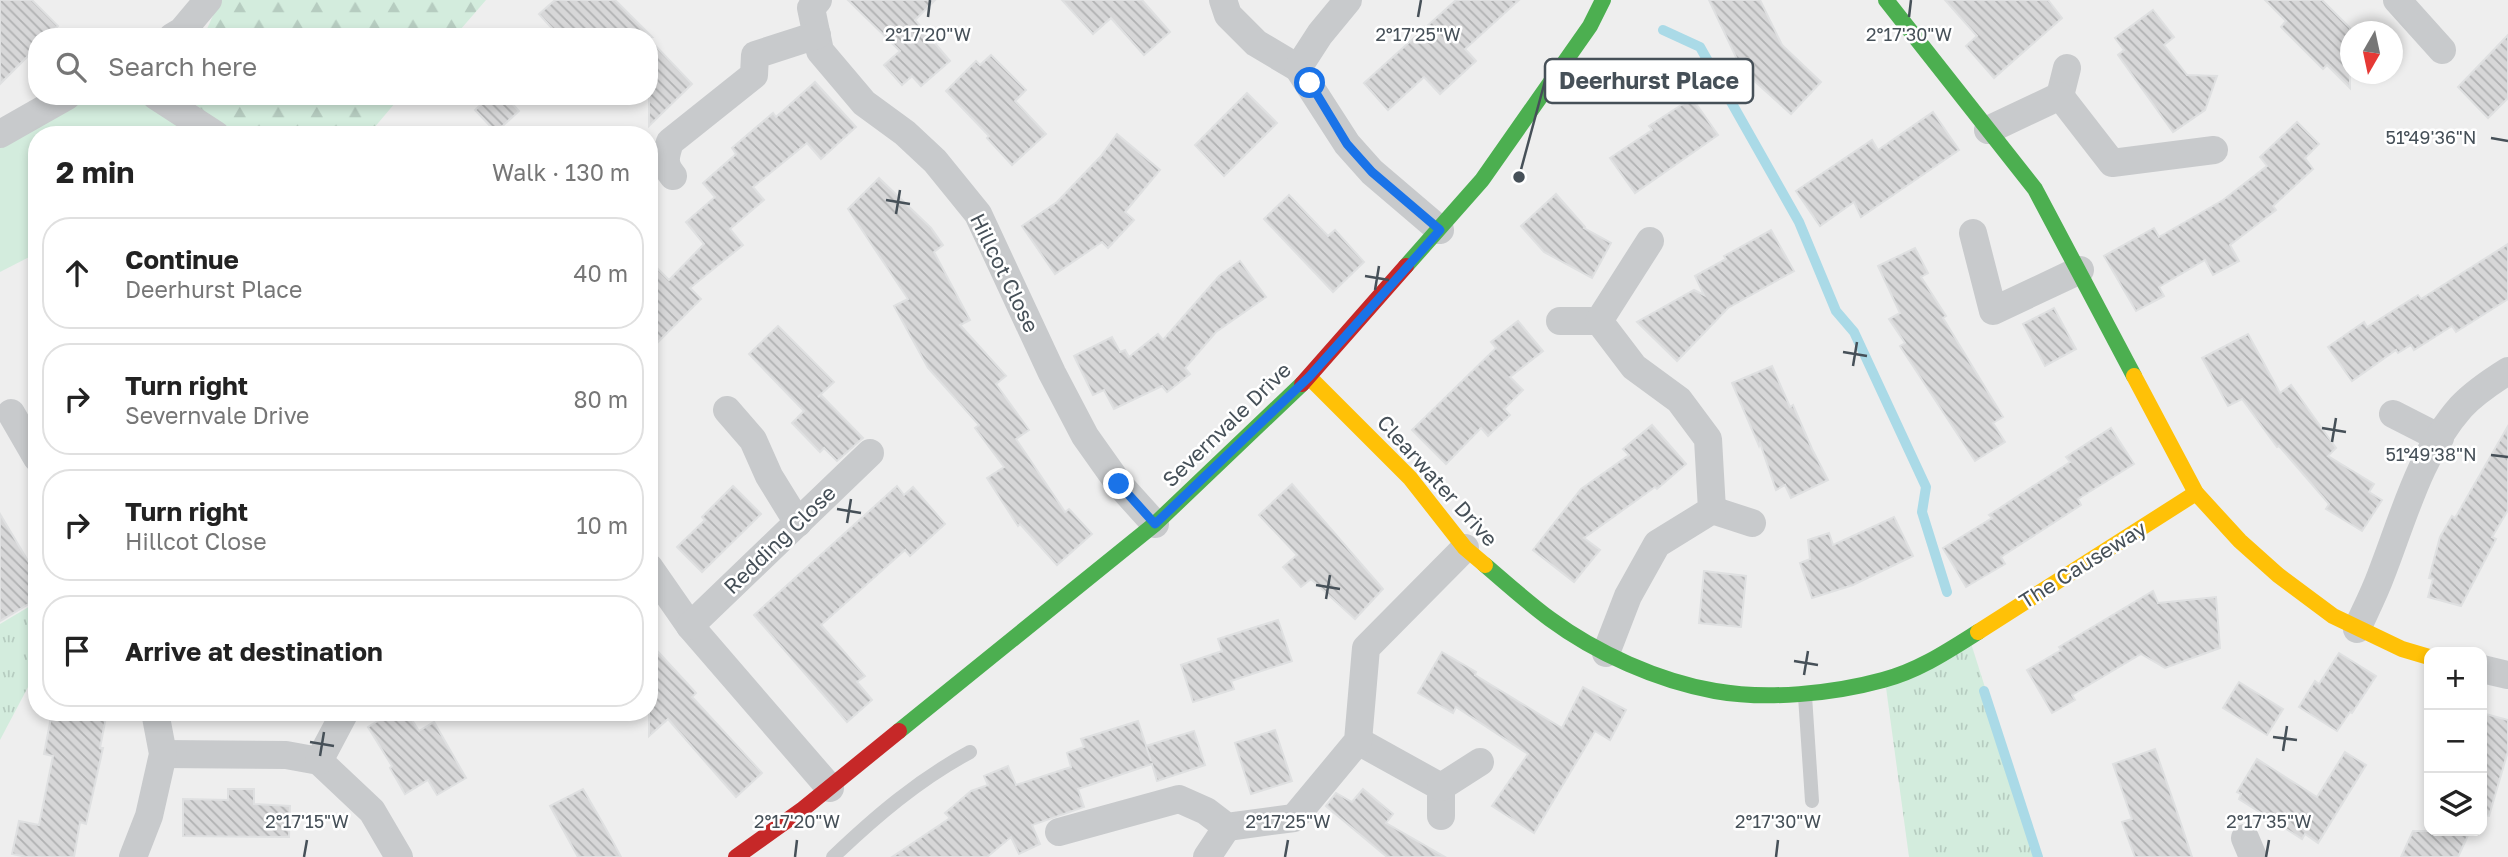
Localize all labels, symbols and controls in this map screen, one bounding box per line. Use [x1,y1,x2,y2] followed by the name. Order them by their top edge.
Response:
[2340,21,2403,84] north arrow
[885,23,971,45] text: 2°17'20"W
[1375,23,1461,45] text: 2°17'25"W
[1866,23,1952,45] text: 2°17'30"W
[28,28,658,105] search box
[52,48,90,86] icon: search
[108,51,257,82] text: Search here
[1545,59,1753,103] callout: Deerhurst Place
[1559,66,1739,94] text: Deerhurst Place
[1294,67,1325,98] route start
[2385,126,2477,148] text: 51°49'36"N
[56,154,134,190] text: 2 min
[492,158,630,186] text: Walk · 130 m
[965,209,1045,336] street label: Hillcot Close
[125,244,239,275] text: Continue
[58,254,96,292] icon: ahead
[574,259,628,287] text: 40 m
[125,275,302,303] text: Deerhurst Place
[1157,356,1296,492] street label: Severnvale Drive
[125,370,248,401] text: Turn right
[58,380,96,418] icon: right
[574,385,628,413] text: 80 m
[125,401,309,429] text: Severnvale Drive
[1372,409,1504,551] street label: Clearwater Drive
[2385,443,2477,465] text: 51°49'38"N
[1103,468,1134,499] route end
[718,479,841,599] street label: Redding Close
[125,496,248,527] text: Turn right
[58,506,96,544] icon: right
[576,511,628,539] text: 10 m
[2014,515,2151,614] street label: The Causeway
[125,527,267,555] text: Hillcot Close
[58,632,96,670] icon: arrive
[125,636,383,667] text: Arrive at destination
[2424,647,2487,836] map controls
[2424,647,2487,710] button: +
[2424,710,2487,773] button: −
[2424,773,2487,836] button: layers
[265,810,349,832] text: 2°17'15"W
[754,810,840,832] text: 2°17'20"W
[1245,810,1331,832] text: 2°17'25"W
[1735,810,1821,832] text: 2°17'30"W
[2226,810,2312,832] text: 2°17'35"W

